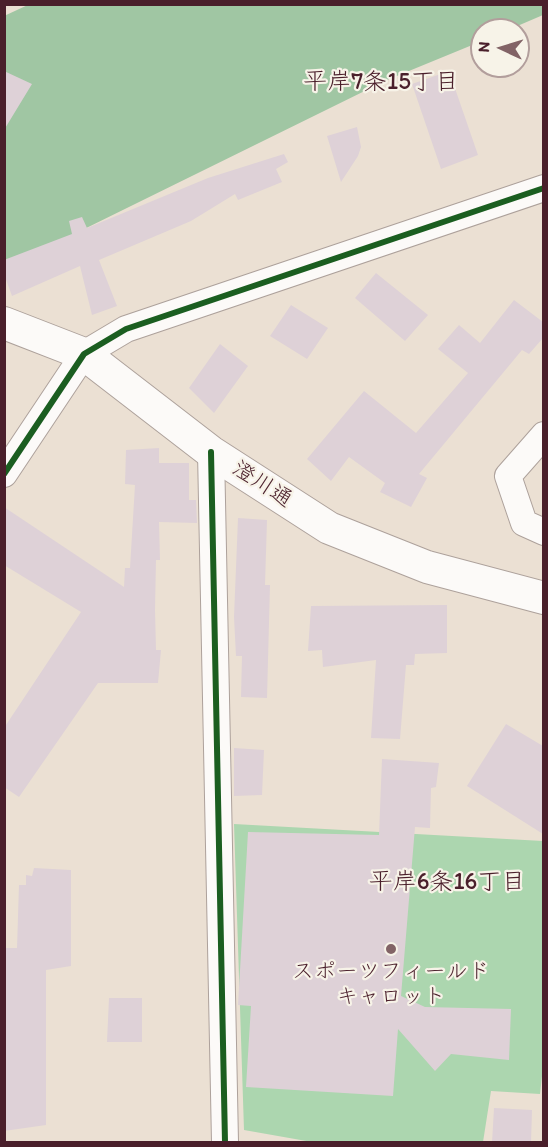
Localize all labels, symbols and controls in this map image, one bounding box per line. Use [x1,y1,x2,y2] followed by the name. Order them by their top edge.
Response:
[470,18,530,78] north arrow
[474,41,493,53] text: N
[303,69,459,97] district label: 平岸7条15丁目
[227,456,297,514] street label: 澄川通
[369,869,525,897] district label: 平岸6条16丁目
[384,942,398,956] marker: スポーツフィールド キャロット
[292,959,490,1010] place label: スポーツフィールド キャロット

